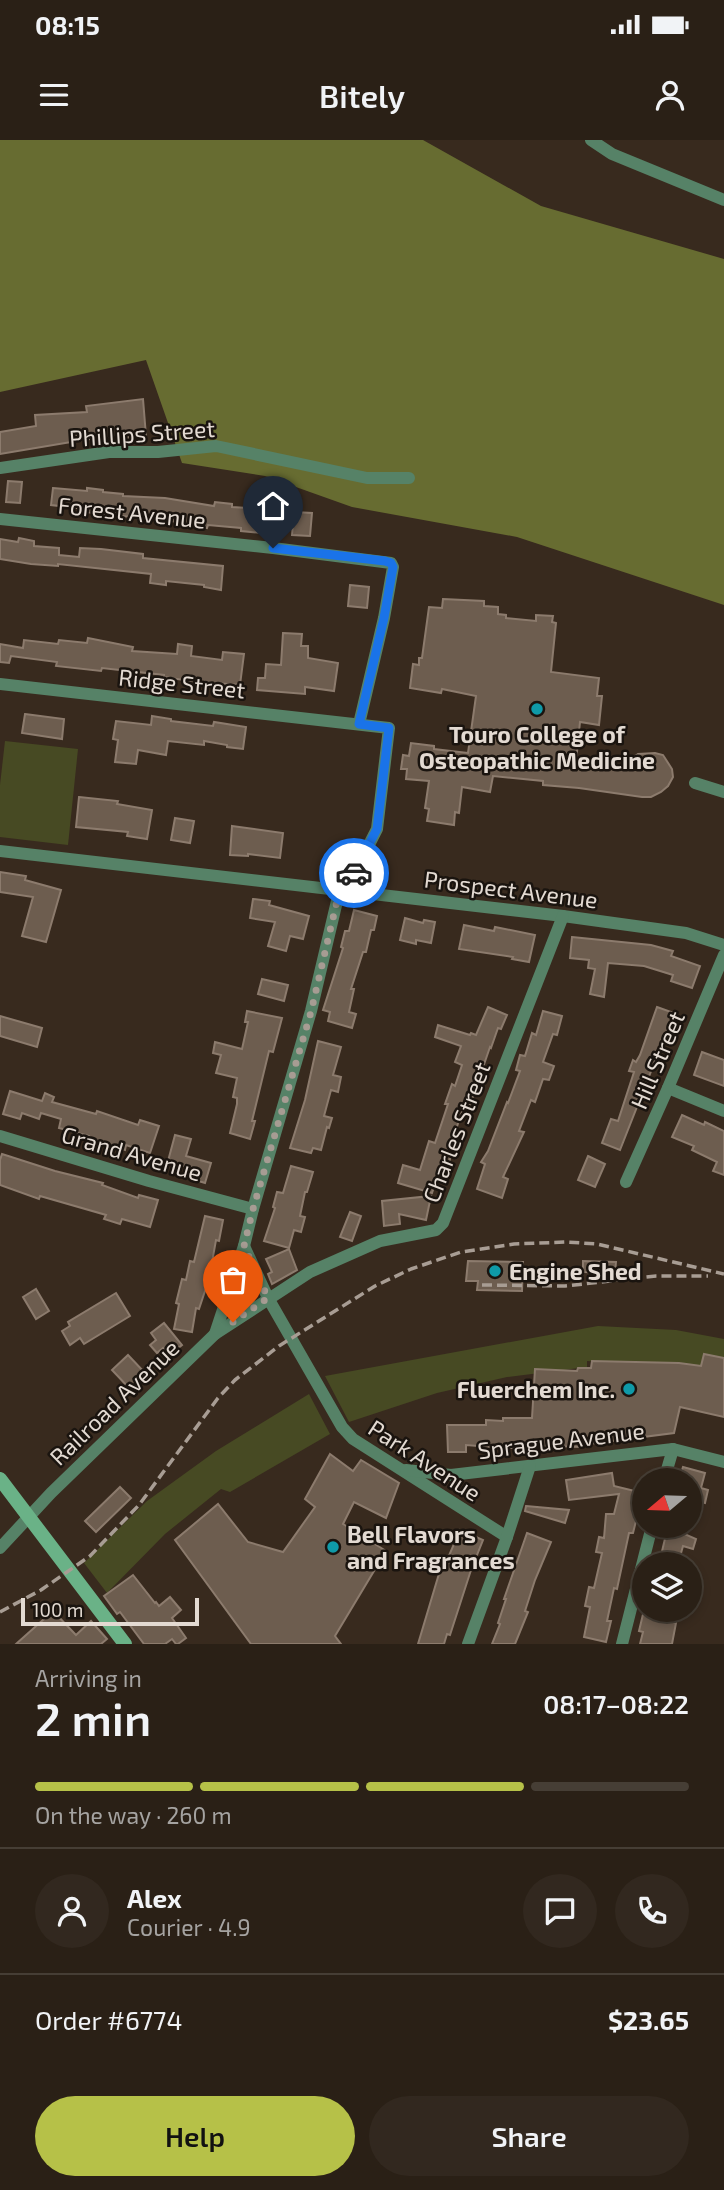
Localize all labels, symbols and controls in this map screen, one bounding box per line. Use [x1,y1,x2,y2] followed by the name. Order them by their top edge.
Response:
[35,9,100,40] text: 08:15
[35,76,73,114] icon: menu
[319,76,405,114] text: Bitely
[651,76,689,114] icon: person
[68,414,216,452] street label: Phillips Street
[243,476,303,548] pin
[254,487,292,525] icon: home
[57,490,207,534] street label: Forest Avenue
[117,662,247,704] street label: Ridge Street
[529,701,545,717] marker: Touro College of Osteopathic Medicine
[419,720,655,774] place label: Touro College of Osteopathic Medicine
[319,838,389,908] courier
[335,854,373,892] icon: car
[423,864,599,914] street label: Prospect Avenue
[624,1007,690,1113] street label: Hill Street
[416,1058,496,1206] street label: Charles Street
[59,1120,205,1186] street label: Grand Avenue
[203,1250,263,1322] pin
[509,1257,642,1285] place label: Engine Shed
[214,1261,252,1299] icon: bag
[487,1263,503,1279] marker: Engine Shed
[44,1333,184,1471] street label: Railroad Avenue
[457,1375,615,1403] place label: Fluerchem Inc.
[621,1381,637,1397] marker: Fluerchem Inc.
[364,1413,486,1507] street label: Park Avenue
[476,1416,646,1464] street label: Sprague Avenue
[632,1468,702,1538] north arrow
[632,1468,702,1622] map controls
[347,1520,515,1574] place label: Bell Flavors and Fragrances
[325,1539,341,1555] marker: Bell Flavors and Fragrances
[632,1552,702,1622] button: layers
[21,1595,200,1627] scale bar
[32,1598,83,1621] text: 100 m
[35,1664,142,1692] text: Arriving in
[543,1688,689,1719] text: 08:17–08:22
[35,1690,151,1745] text: 2 min
[35,1801,232,1829] text: On the way · 260 m
[35,1874,109,1948] button: person
[523,1874,597,1948] button: chat
[615,1874,689,1948] button: phone
[127,1882,182,1913] text: Alex
[127,1913,251,1941] text: Courier · 4.9
[35,2004,182,2035] text: Order #6774
[608,2004,689,2035] text: $23.65
[35,2096,355,2176] button: Help
[369,2096,689,2176] button: Share

